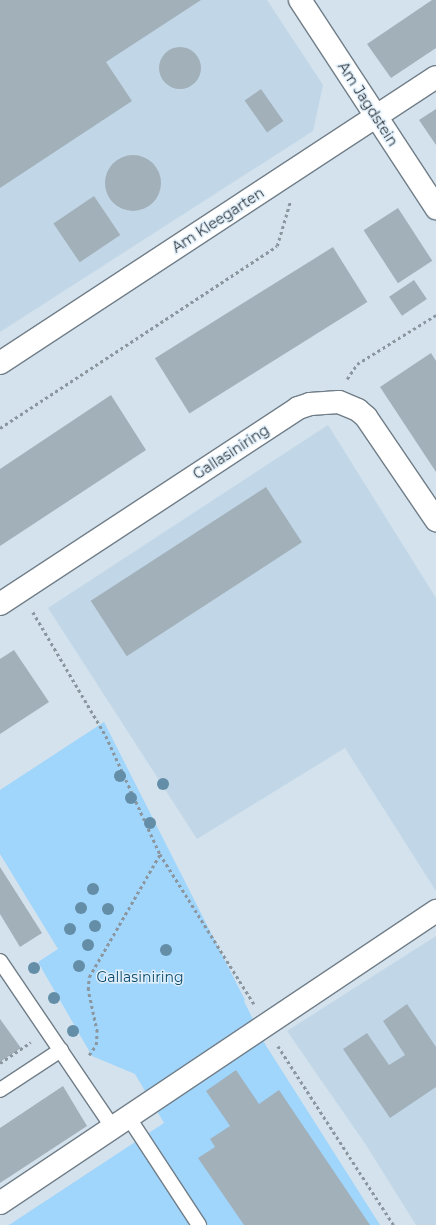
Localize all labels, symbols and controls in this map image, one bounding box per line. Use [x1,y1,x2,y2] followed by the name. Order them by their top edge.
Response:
[335,59,401,149] street label: Am Jagdstein
[169,184,267,256] street label: Am Kleegarten
[190,421,272,483] street label: Gallasiniring
[96,969,184,985] park label: Gallasiniring

